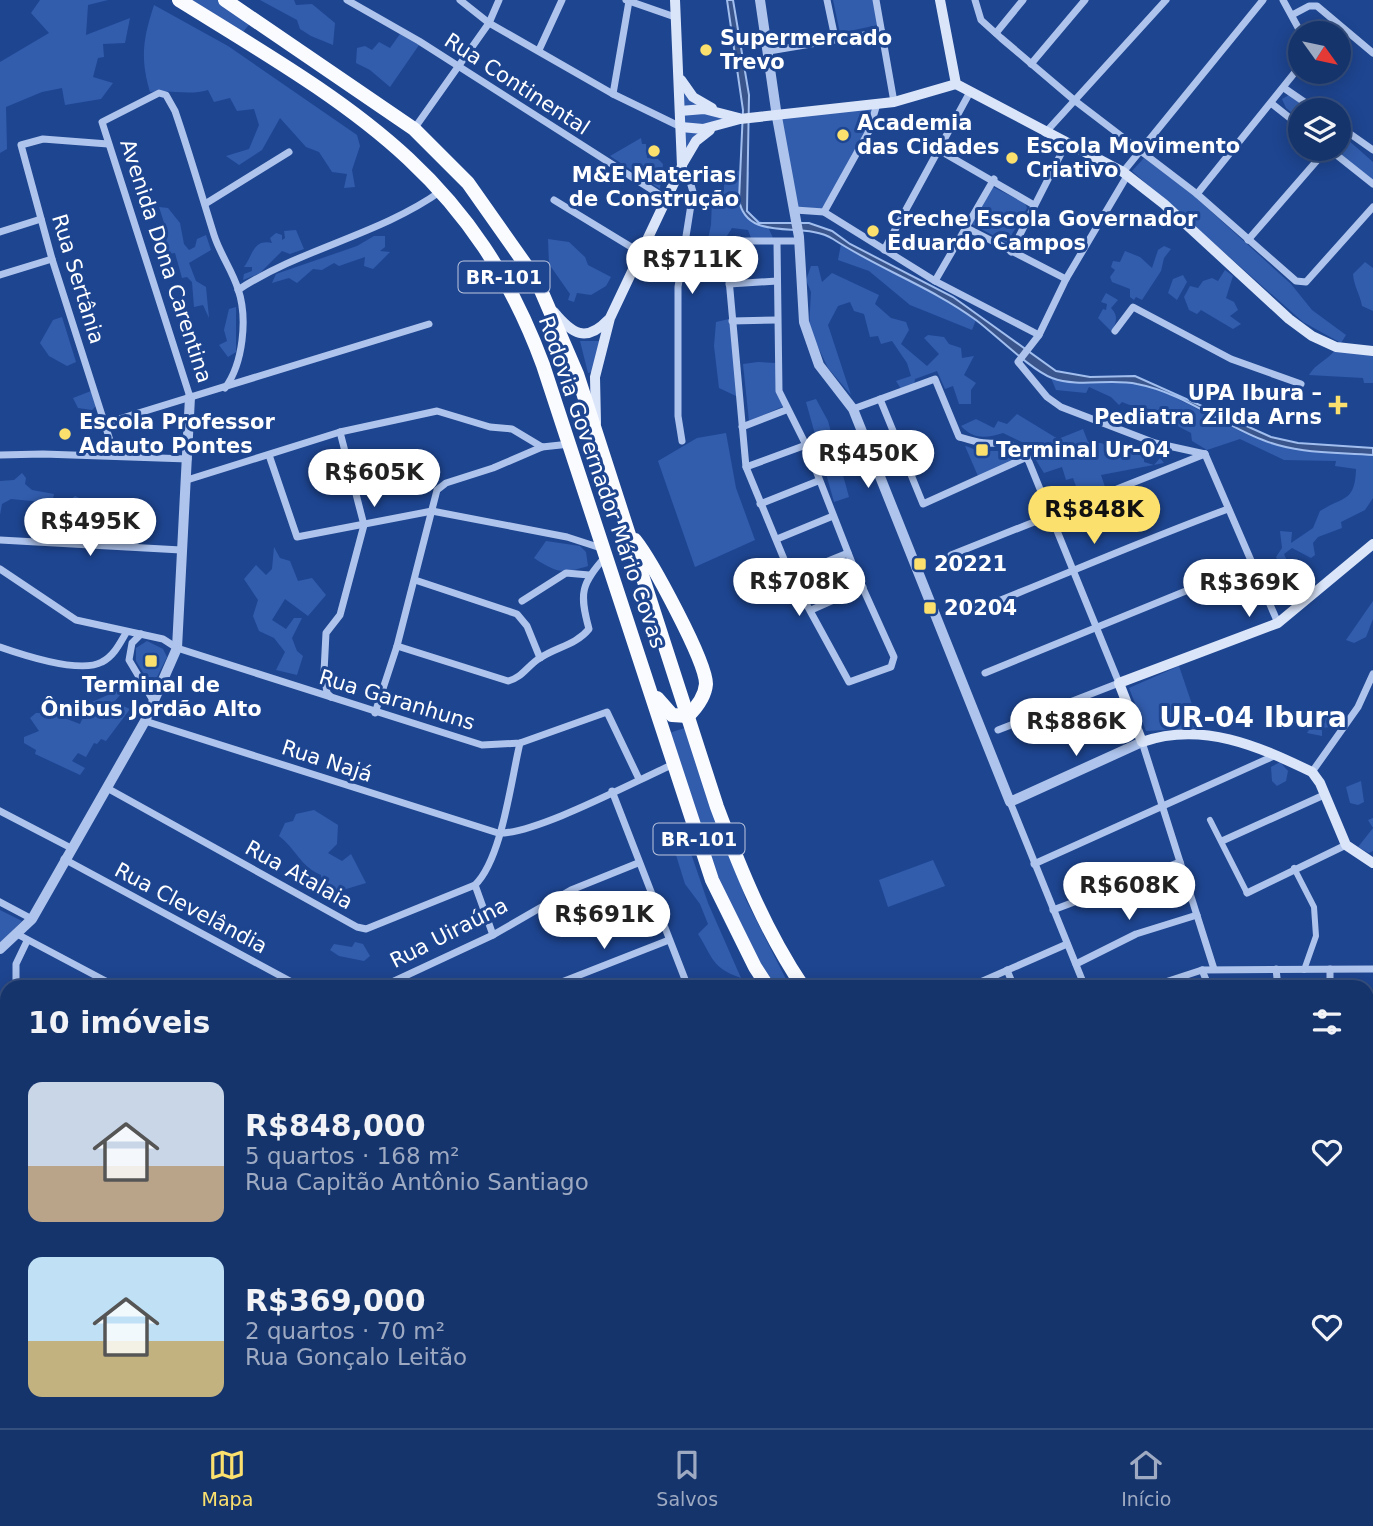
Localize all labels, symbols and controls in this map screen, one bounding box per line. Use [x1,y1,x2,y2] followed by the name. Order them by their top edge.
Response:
[1288,21,1351,84] north arrow
[1288,21,1351,161] map controls
[720,26,892,74] place label: Supermercado Trevo
[440,28,594,140] street label: Rua Continental
[698,42,714,58] marker: Supermercado Trevo
[1288,98,1351,161] button: layers
[857,111,1000,159] place label: Academia das Cidades
[835,127,851,143] marker: Academia das Cidades
[1026,134,1240,182] place label: Escola Movimento Criativo
[115,136,217,386] street label: Avenida Dona Carentina
[646,143,662,159] marker: M&E Materias de Construção
[1004,150,1020,166] marker: Escola Movimento Criativo
[569,163,739,211] place label: M&E Materias de Construção
[887,207,1198,255] place label: Creche Escola Governador Eduardo Campos
[47,211,109,347] street label: Rua Sertânia
[865,223,881,239] marker: Creche Escola Governador Eduardo Campos
[635,236,749,296] pin: R$711K
[642,246,742,272] text: R$711K
[458,262,550,292] road number: BR-101
[534,313,670,651] street label: Rodovia Governador Mário Covas
[1094,381,1322,429] place label: UPA Ibura – Pediatra Zilda Arns
[1328,395,1348,415] marker: UPA Ibura – Pediatra Zilda Arns
[79,410,275,458] place label: Escola Professor Adauto Pontes
[57,426,73,442] marker: Escola Professor Adauto Pontes
[811,430,925,490] pin: R$450K
[996,438,1170,462] place label: Terminal Ur-04
[818,440,918,466] text: R$450K
[974,442,990,458] marker: Terminal Ur-04
[317,449,431,509] pin: R$605K
[324,459,424,485] text: R$605K
[1037,486,1151,546] pin: R$848K
[1044,496,1144,522] text: R$848K
[33,498,147,558] pin: R$495K
[40,508,140,534] text: R$495K
[934,552,1007,576] place label: 20221
[912,556,928,572] marker: 20221
[742,558,856,618] pin: R$708K
[1192,560,1306,619] pin: R$369K
[749,568,849,594] text: R$708K
[1199,569,1299,595] text: R$369K
[944,596,1017,620] place label: 20204
[922,600,938,616] marker: 20204
[143,653,159,669] marker: Terminal de Ônibus Jordão Alto
[316,665,478,735] street label: Rua Garanhuns
[40,673,262,721] place label: Terminal de Ônibus Jordão Alto
[1019,698,1133,758] pin: R$886K
[1159,701,1347,734] district label: UR-04 Ibura
[1026,708,1126,734] text: R$886K
[279,735,375,787] street label: Rua Najá
[654,824,744,854] road number: BR-101
[241,836,357,914] street label: Rua Atalaia
[111,858,271,958] street label: Rua Clevelândia
[1072,862,1186,922] pin: R$608K
[1079,872,1179,898] text: R$608K
[547,892,661,951] pin: R$691K
[386,893,512,973] street label: Rua Uiraúna
[554,901,654,927] text: R$691K
[1308,1003,1346,1041] icon: filters
[28,1005,210,1040] text: 10 imóveis
[245,1108,426,1143] text: R$848,000
[84,1110,168,1194] icon: home
[1308,1133,1346,1171] icon: heart
[245,1143,460,1169] text: 5 quartos · 168 m²
[245,1169,589,1195] text: Rua Capitão Antônio Santiago
[245,1283,426,1318] text: R$369,000
[84,1285,168,1369] icon: home
[1308,1308,1346,1346] icon: heart
[245,1318,445,1344] text: 2 quartos · 70 m²
[245,1344,467,1370] text: Rua Gonçalo Leitão
[202,1446,253,1510] tab: Mapa
[656,1446,718,1510] tab: Salvos
[1121,1446,1171,1510] tab: Início

